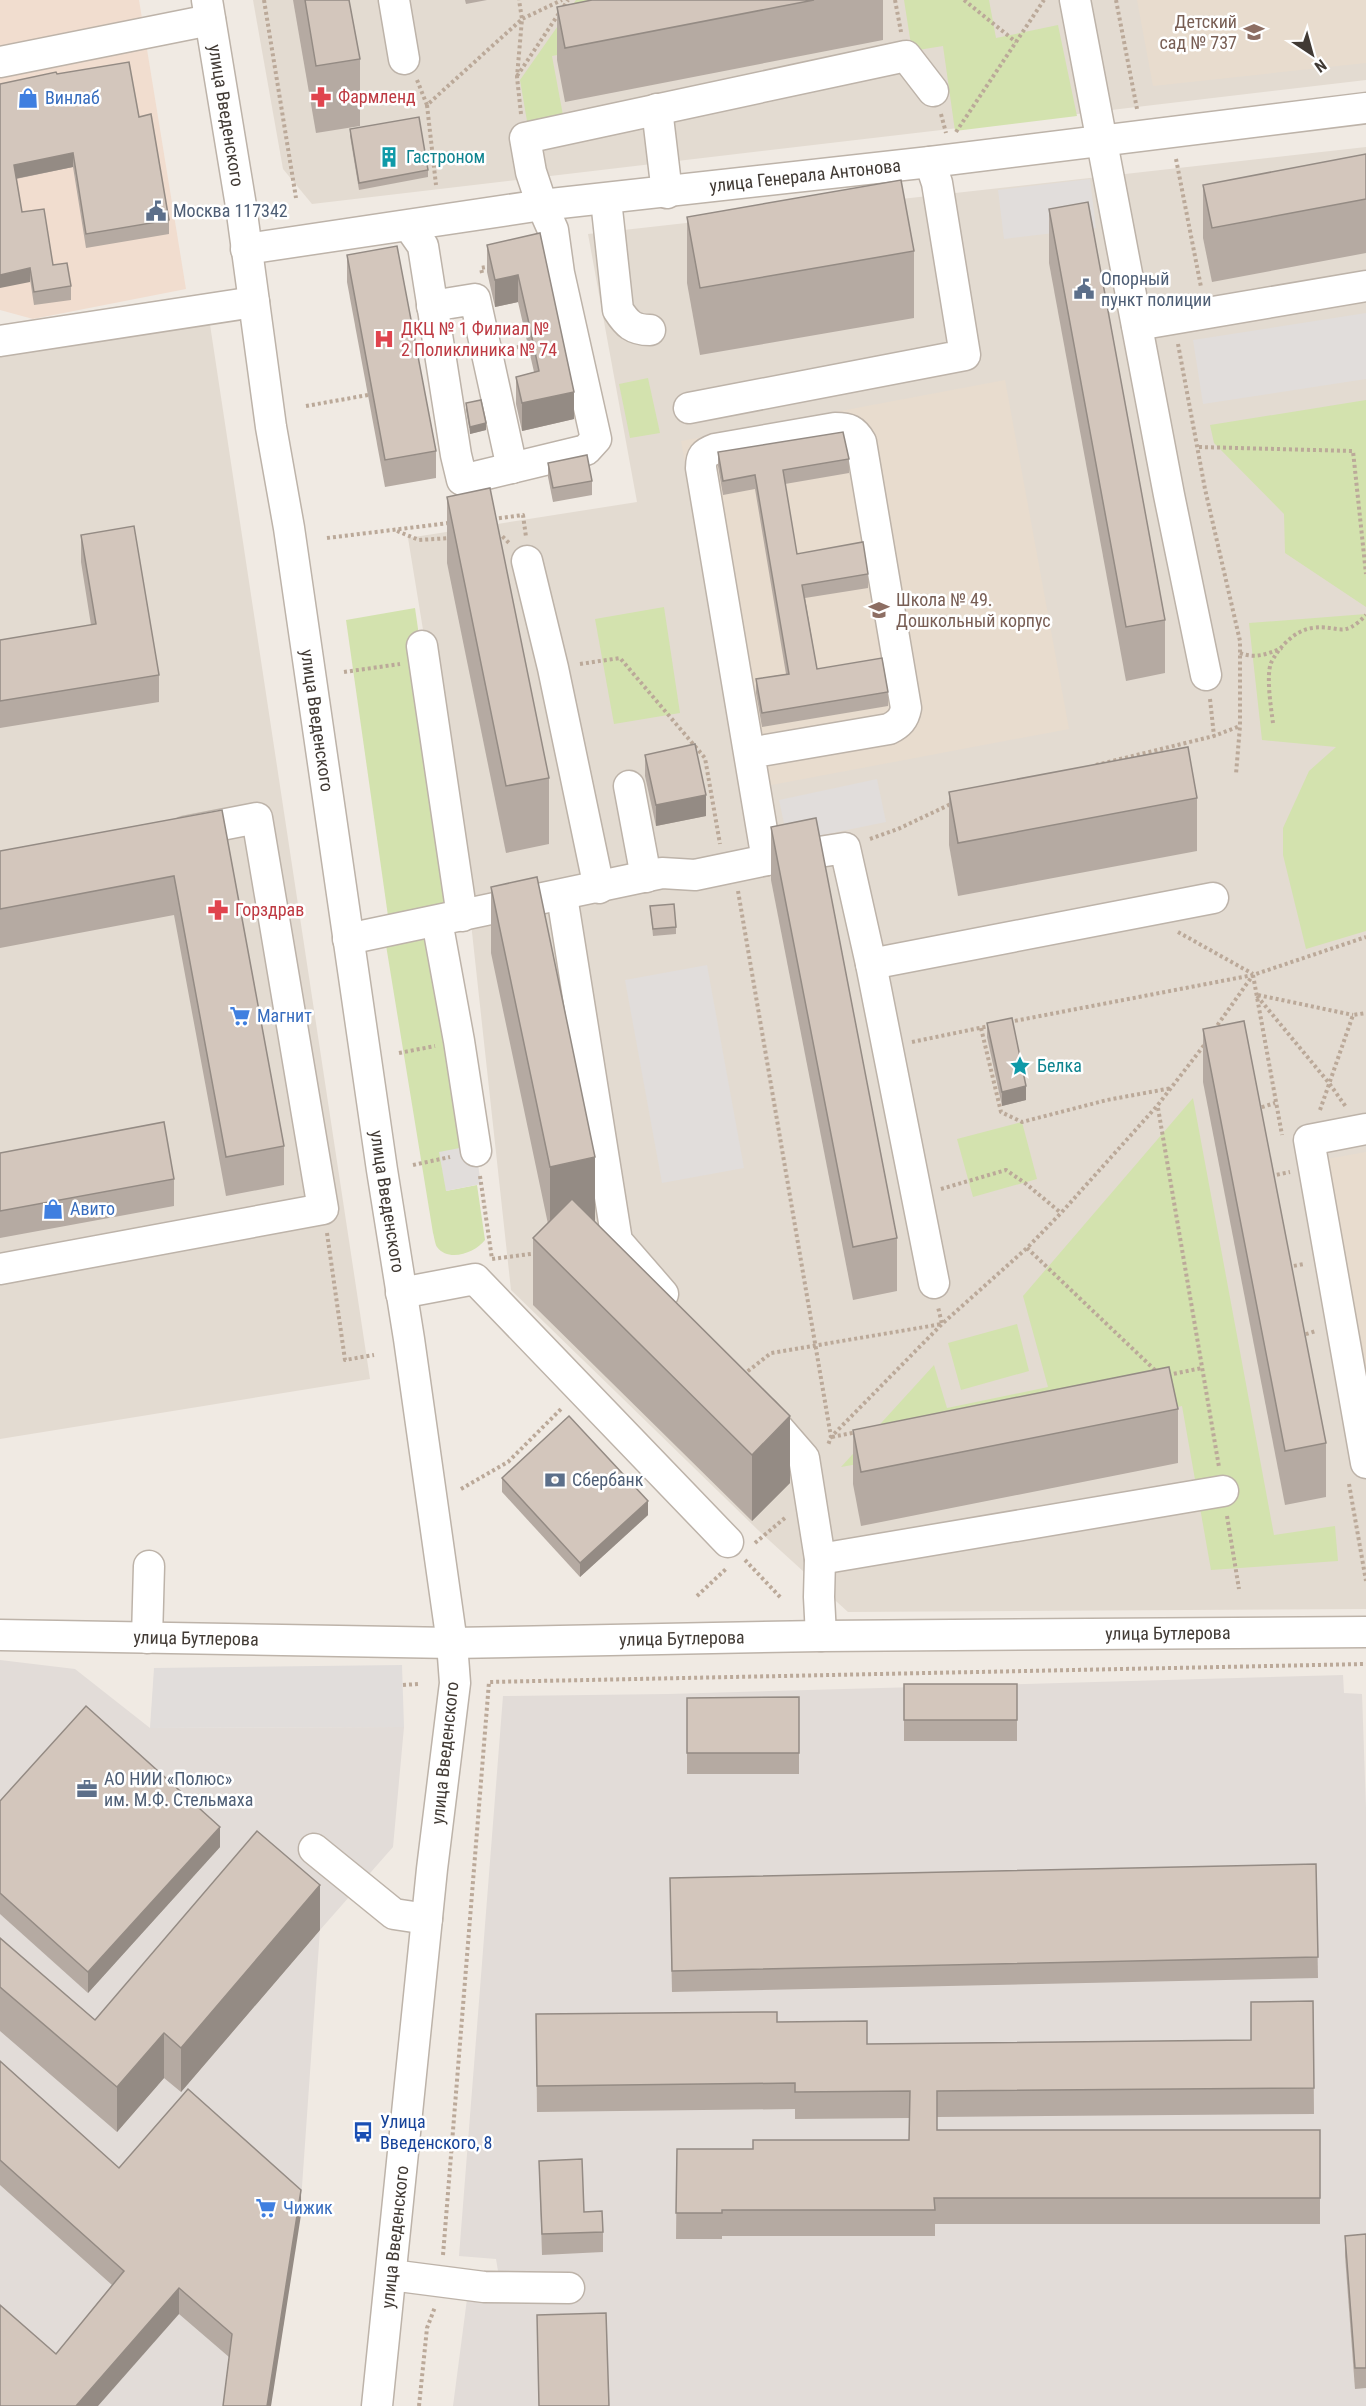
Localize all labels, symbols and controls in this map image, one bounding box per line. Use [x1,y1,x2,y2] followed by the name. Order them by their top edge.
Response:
[1160,11,1237,53] place label: Детский сад № 737
[1242,20,1266,44] school or university icon: Детский сад № 737
[1282,24,1342,84] north arrow
[204,43,249,188] street label: улица Введенского
[1311,55,1330,76] text: N
[309,85,333,109] pharmacy icon: Фармленд
[16,86,40,110] shop icon: Винлаб
[338,86,416,107] place label: Фармленд
[45,87,100,108] place label: Винлаб
[377,145,401,169] building icon: Гастроном
[406,146,485,167] place label: Гастроном
[708,154,902,196] street label: улица Генерала Антонова
[144,199,168,223] public building icon: Москва 117342
[173,200,288,221] place label: Москва 117342
[1101,268,1211,310] place label: Опорный пункт полиции
[1072,277,1096,301] public building icon: Опорный пункт полиции
[401,318,557,360] place label: ДКЦ № 1 Филиал № 2 Поликлиника № 74
[372,327,396,351] hospital icon: ДКЦ № 1 Филиал № 2 Поликлиника № 74
[896,589,1051,631] place label: Школа № 49. Дошкольный корпус
[867,598,891,622] school or university icon: Школа № 49. Дошкольный корпус
[297,648,338,793] street label: улица Введенского
[206,898,230,922] pharmacy icon: Горздрав
[235,899,304,920] place label: Горздрав
[228,1004,252,1028] supermarket icon: Магнит
[257,1005,312,1026] place label: Магнит
[1008,1054,1032,1078] place icon: Белка
[1037,1055,1082,1076] place label: Белка
[366,1129,409,1274] street label: улица Введенского
[41,1197,65,1221] shop icon: Авито
[70,1198,115,1219] place label: Авито
[543,1468,567,1492] bank icon: Сбербанк
[572,1469,644,1490] place label: Сбербанк
[1105,1622,1231,1644] street label: улица Бутлерова
[133,1626,259,1650] street label: улица Бутлерова
[619,1626,745,1650] street label: улица Бутлерова
[427,1680,462,1825] street label: улица Введенского
[104,1768,253,1810] place label: АО НИИ «Полюс» им. М.Ф. Стельмаха
[75,1777,99,1801] office icon: АО НИИ «Полюс» им. М.Ф. Стельмаха
[380,2111,493,2153] place label: Улица Введенского, 8
[351,2120,375,2144] bus stop icon: Улица Введенского, 8
[377,2164,412,2309] street label: улица Введенского
[254,2196,278,2220] supermarket icon: Чижик
[283,2197,333,2218] place label: Чижик

